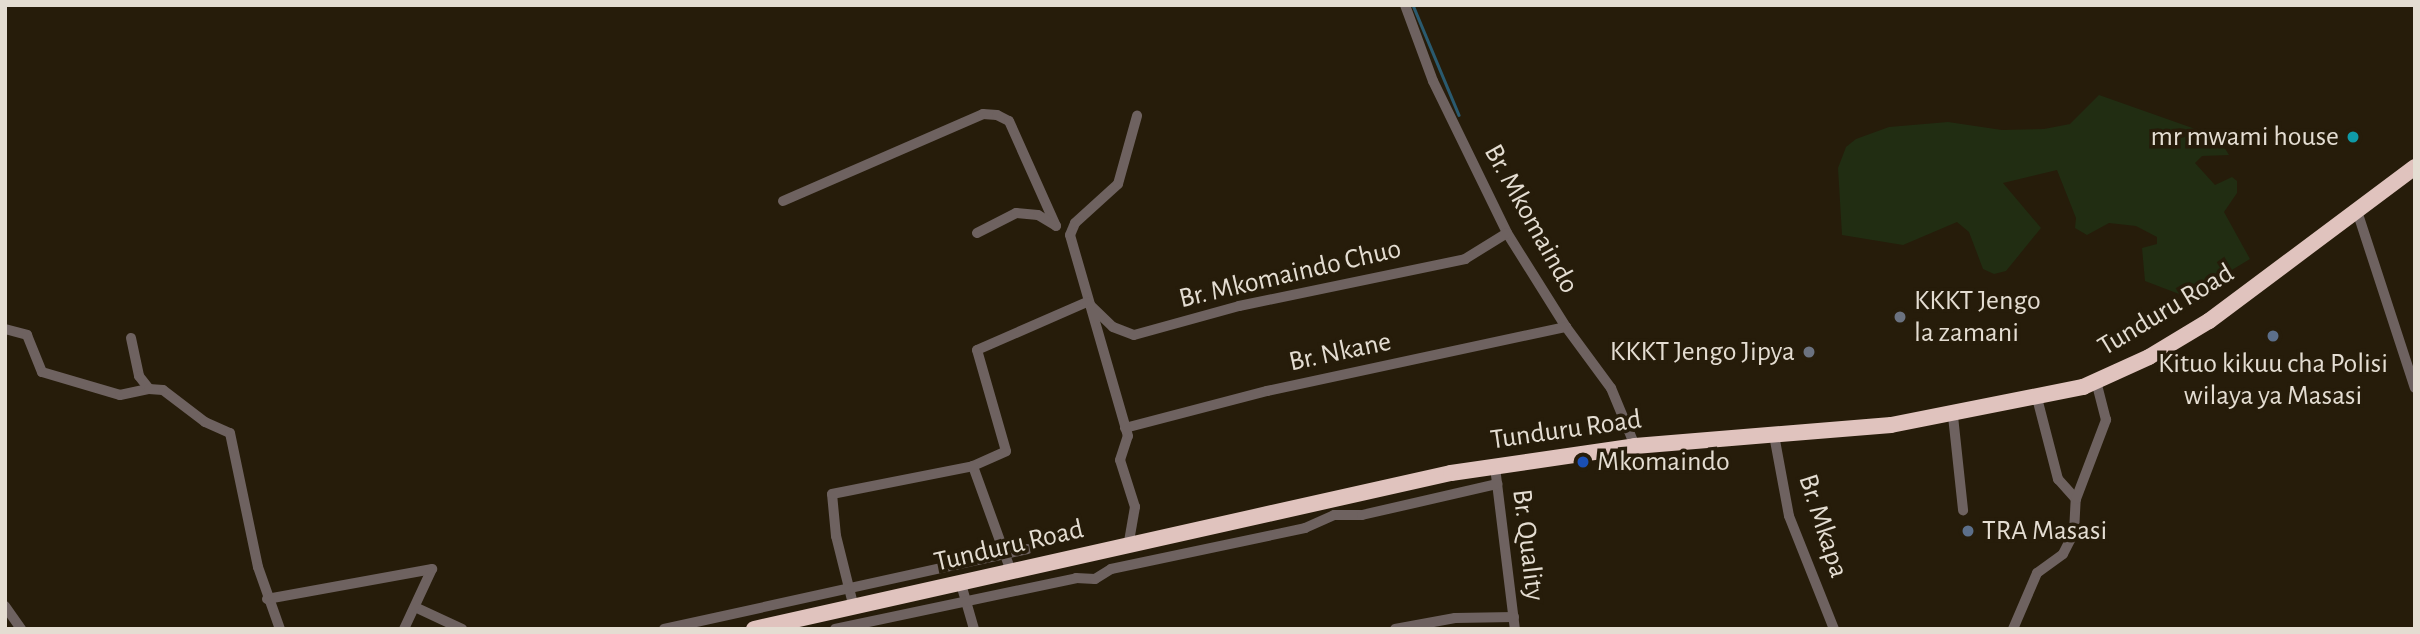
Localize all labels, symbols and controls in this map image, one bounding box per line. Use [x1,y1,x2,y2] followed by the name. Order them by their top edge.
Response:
[2151,120,2339,154] place label: mr mwami house
[2345,129,2361,145] marker: mr mwami house
[1476,139,1586,299] street label: Br. Mkomaindo
[1176,232,1404,316] street label: Br. Mkomaindo Chuo
[2092,256,2240,364] street label: Tunduru Road
[1914,284,2041,350] place label: KKKT Jengo la zamani
[1892,309,1908,325] marker: KKKT Jengo la zamani
[1286,325,1394,379] street label: Br. Nkane
[2265,328,2281,344] marker: Kituo kikuu cha Polisi wilaya ya Masasi
[1610,335,1795,369] place label: KKKT Jengo Jipya
[1801,344,1817,360] marker: KKKT Jengo Jipya
[2158,347,2388,413] place label: Kituo kikuu cha Polisi wilaya ya Masasi
[1488,403,1644,457] street label: Tunduru Road
[1597,445,1730,479] place label: Mkomaindo
[1575,454,1591,470] marker: Mkomaindo
[1791,470,1855,582] street label: Br. Mkapa
[1504,487,1552,603] street label: Br. Quality
[931,513,1087,579] street label: Tunduru Road
[1982,514,2107,548] place label: TRA Masasi
[1960,523,1976,539] marker: TRA Masasi

